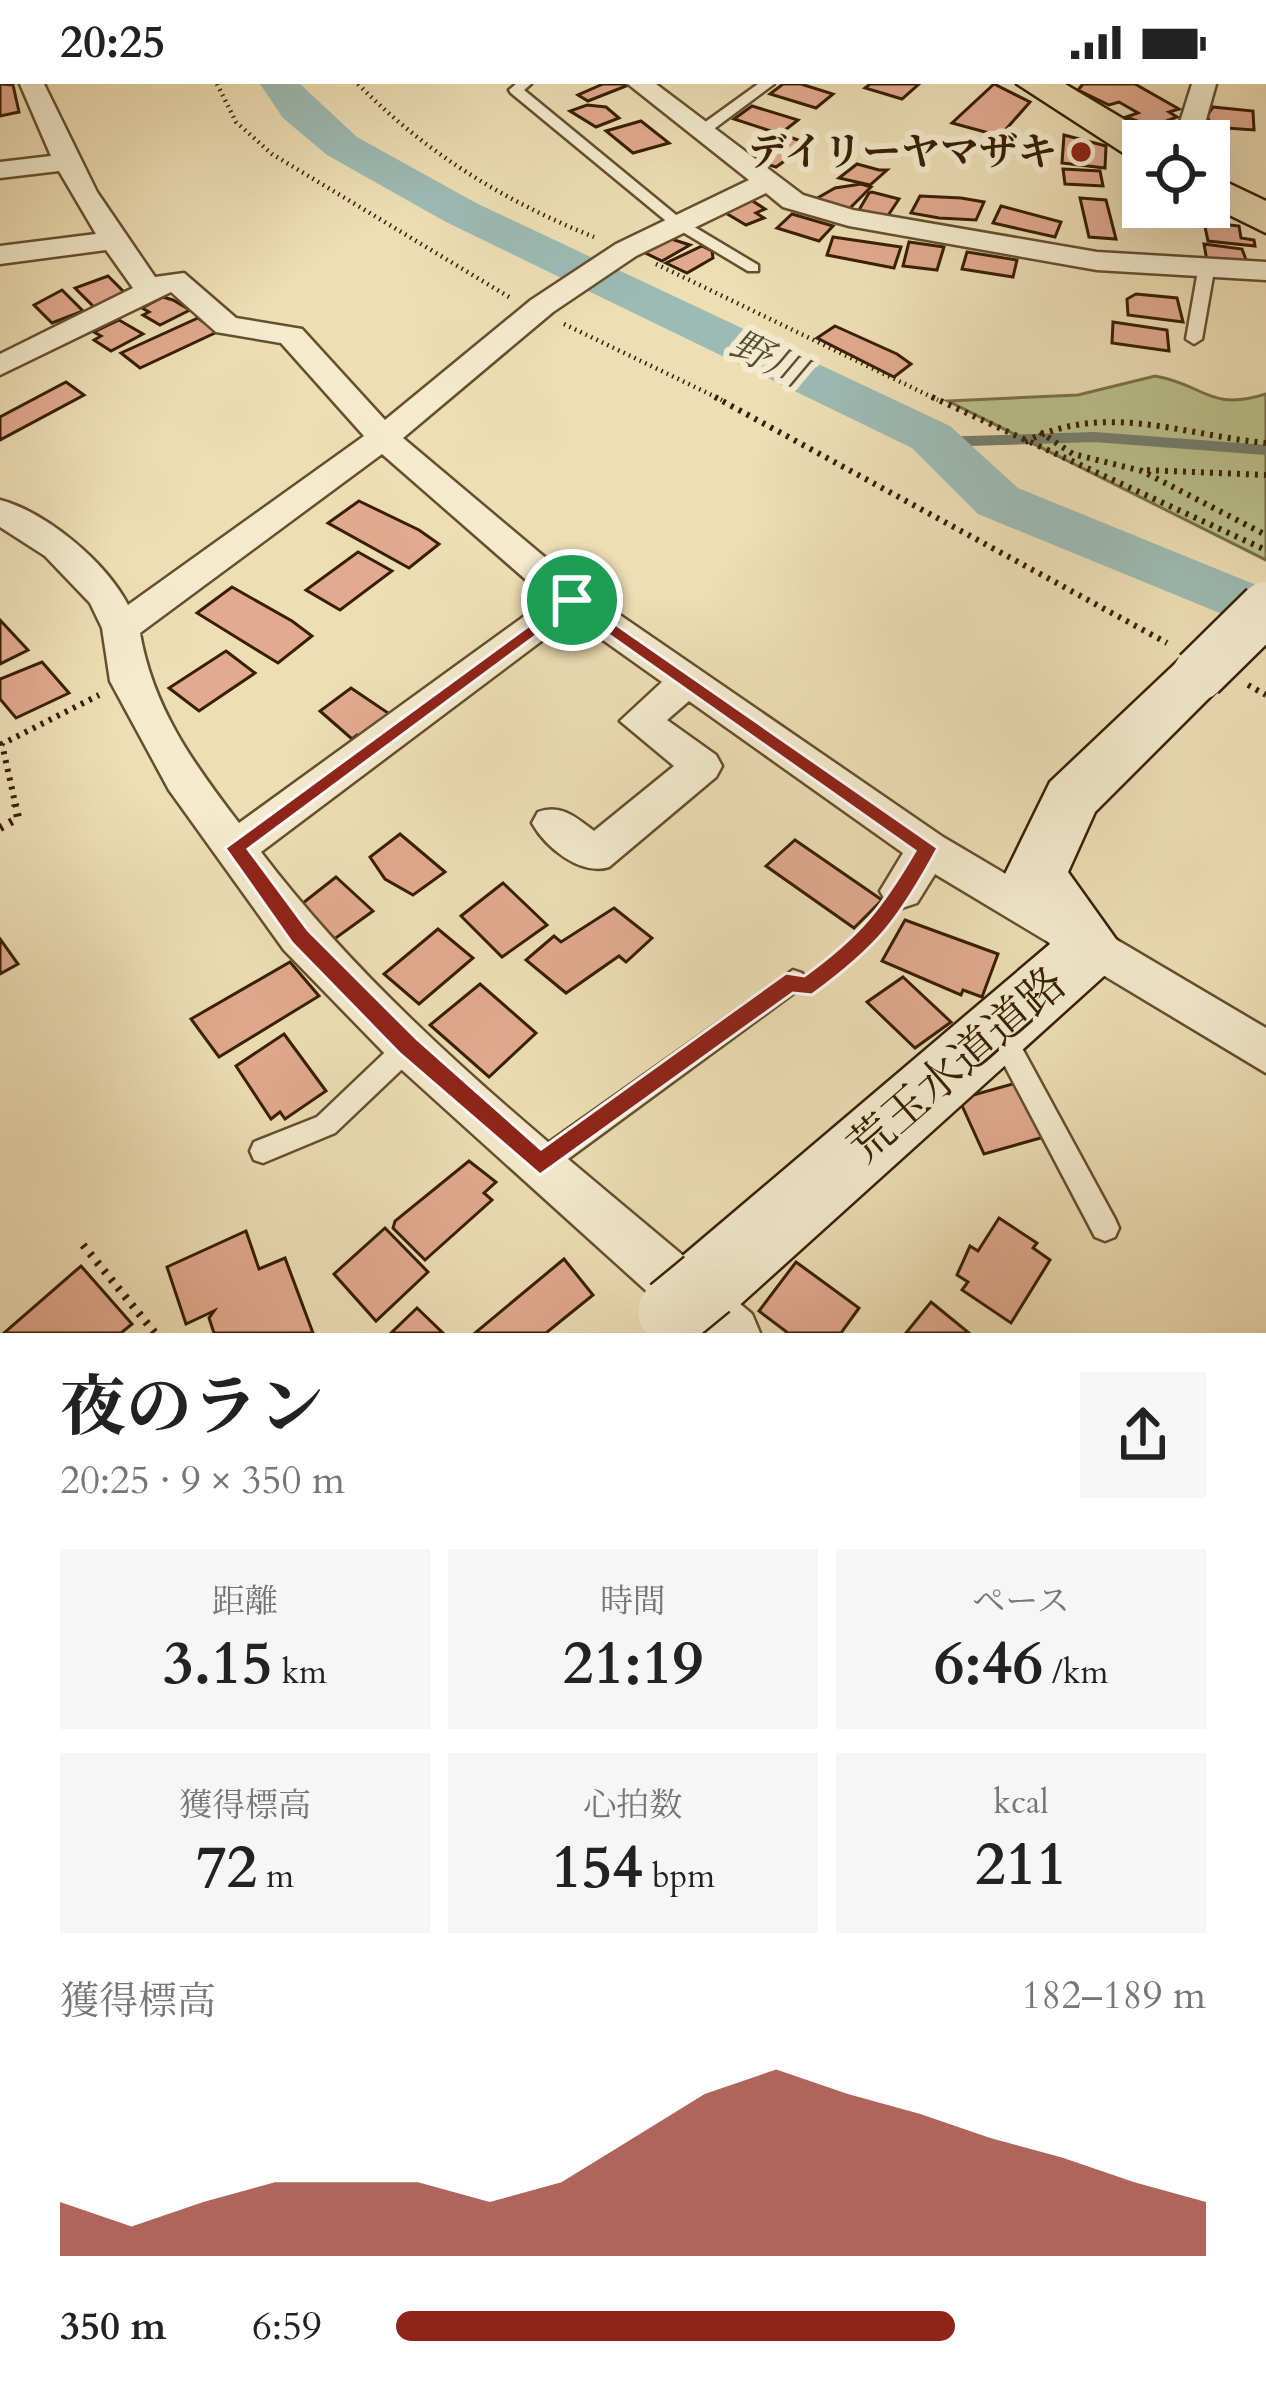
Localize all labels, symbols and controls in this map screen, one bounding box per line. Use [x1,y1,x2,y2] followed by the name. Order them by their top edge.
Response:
[60,12,165,73] text: 20:25
[1122,120,1230,228] map controls
[1122,120,1230,228] button: locate
[748,126,1057,179] place label: デイリーヤマザキ
[1068,139,1094,165] marker: デイリーヤマザキ
[721,318,818,402] water label: 野川
[521,549,623,651] pin
[539,567,605,633] icon: arrive
[835,953,1079,1177] street label: 荒玉水道道路
[60,1364,324,1453] text: 夜のラン
[1080,1372,1206,1498] button: share
[60,1454,345,1507] text: 20:25 · 9 × 350 m
[212,1579,278,1624] text: 距離
[600,1579,666,1624] text: 時間
[972,1579,1070,1624] text: ペース
[163,1624,273,1705] text: 3.15
[563,1624,703,1705] text: 21:19
[934,1624,1043,1705] text: 6:46
[273,1650,327,1695] text: km
[1043,1650,1108,1695] text: /km
[993,1780,1049,1825] text: kcal
[179,1783,311,1828] text: 獲得標高
[584,1783,683,1828] text: 心拍数
[975,1825,1067,1906] text: 211
[196,1828,257,1909] text: 72
[551,1828,643,1909] text: 154
[257,1854,294,1899] text: m
[643,1854,715,1899] text: bpm
[1021,1969,1206,2022] text: 182–189 m
[60,1975,216,2028] text: 獲得標高
[60,2300,166,2353] text: 350 m
[252,2300,322,2353] text: 6:59

